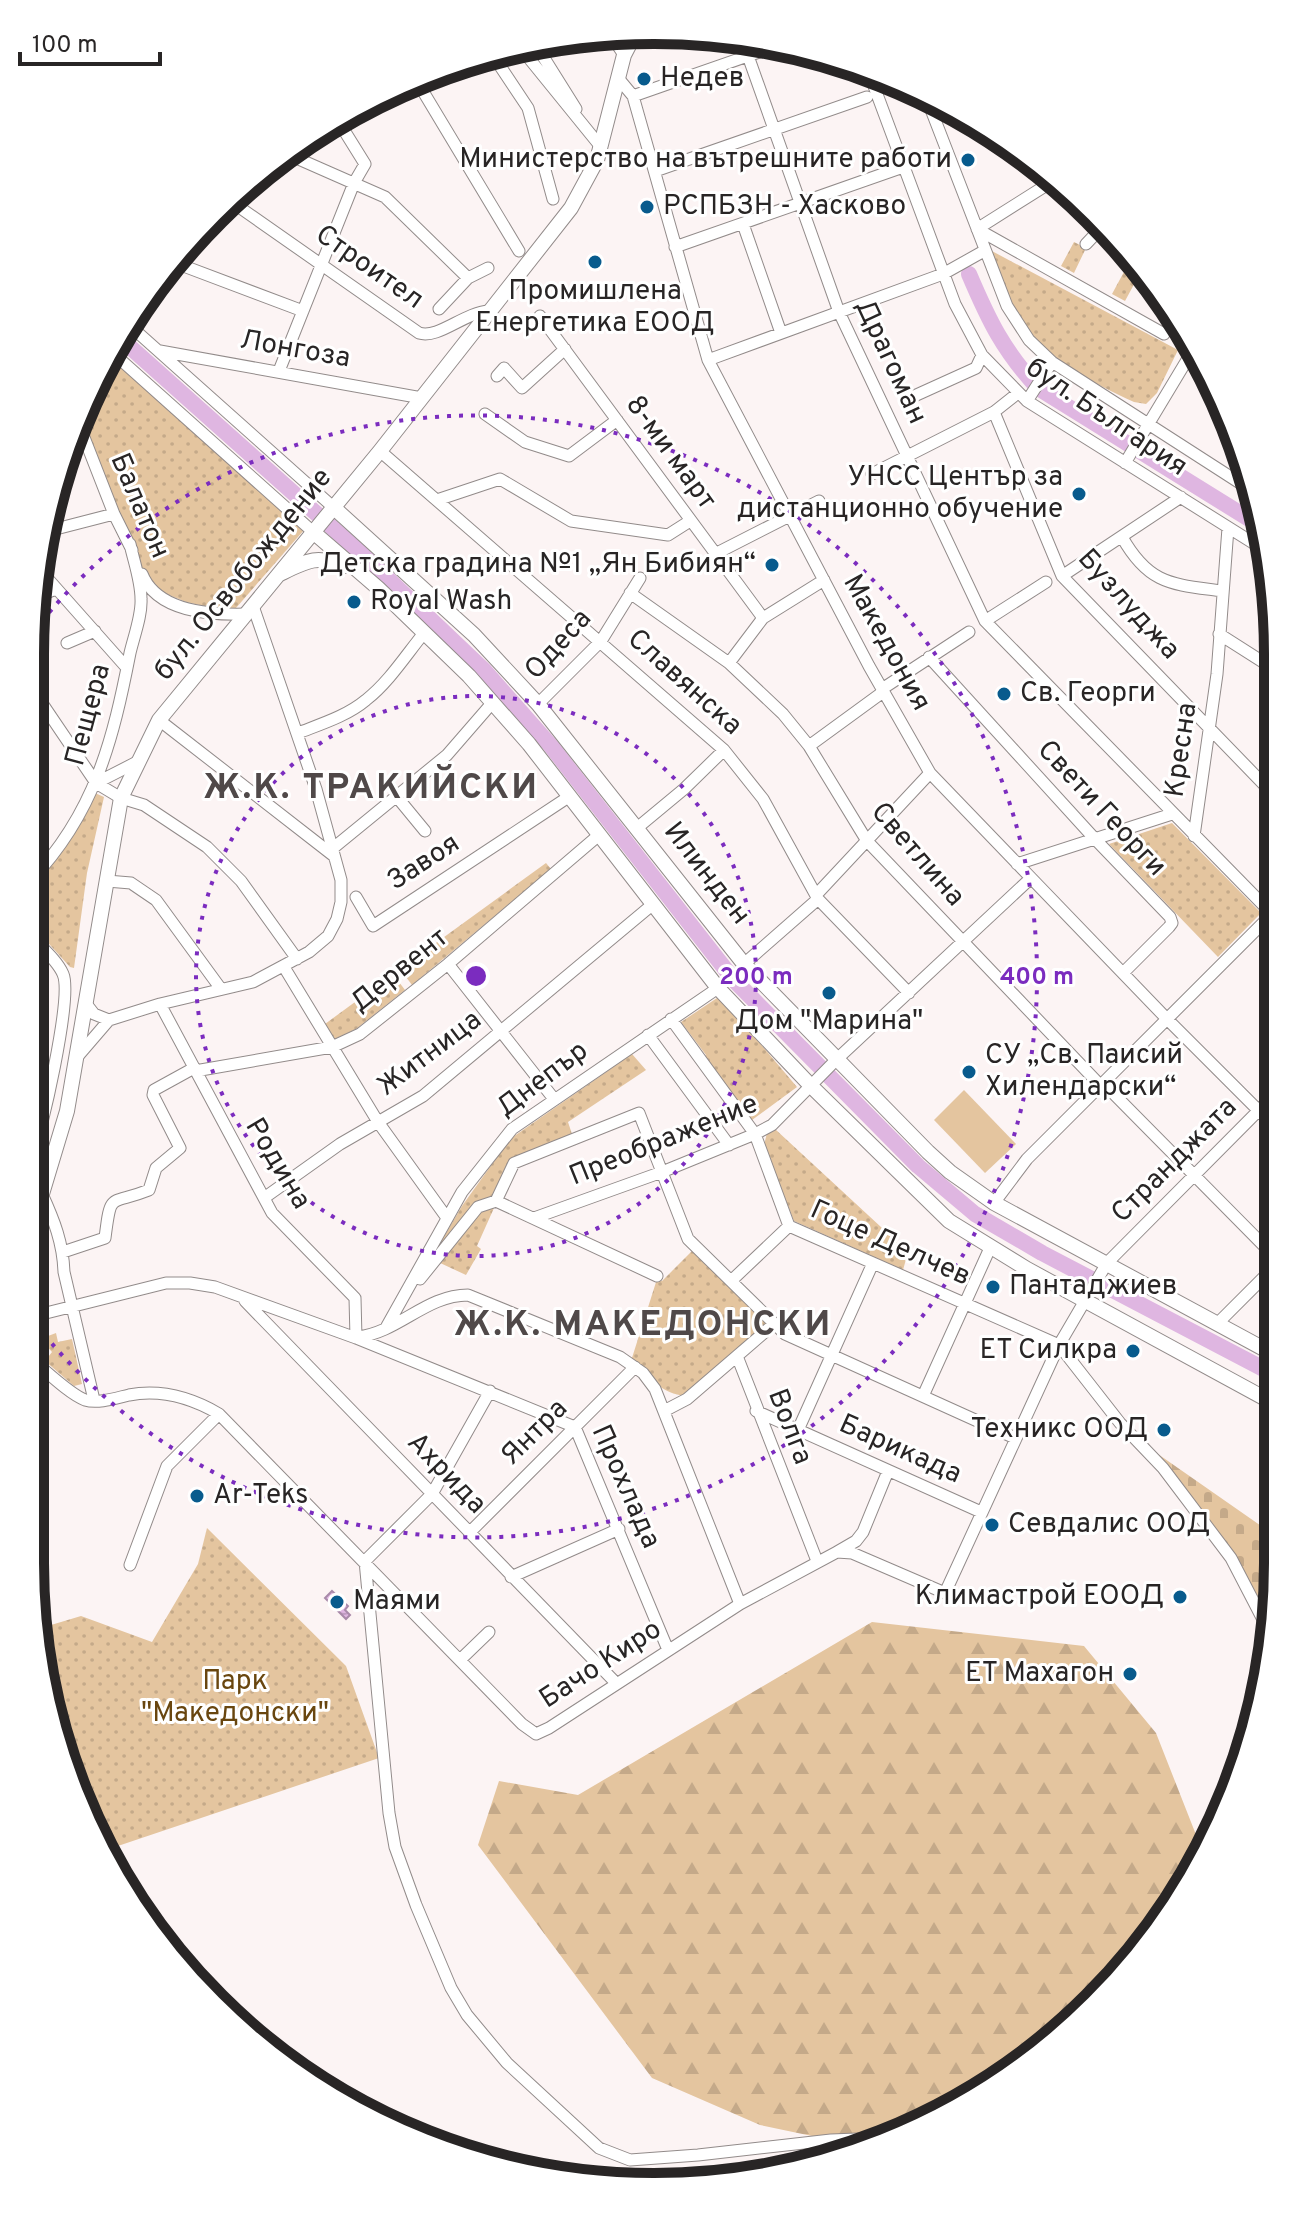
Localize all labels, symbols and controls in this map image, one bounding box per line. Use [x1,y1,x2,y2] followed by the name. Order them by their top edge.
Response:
[20,16,160,66] scale bar
[32,31,98,61] text: 100 m
[660,61,744,97] place label: Недев
[635,70,653,88] marker: Недев
[459,142,952,178] place label: Министерство на вътрешните работи
[959,151,977,169] marker: Министерство на вътрешните работи
[663,189,906,225] place label: РСПБЗН - Хасково
[638,198,656,216] marker: РСПБЗН - Хасково
[308,218,430,318] street label: Строител
[586,253,604,271] marker: Промишлена Енергетика ЕООД
[475,274,715,342] place label: Промишлена Енергетика ЕООД
[845,294,935,430] street label: Драгоман
[237,323,353,377] street label: Лонгоза
[1018,351,1194,485] street label: бул. България
[616,389,724,517] street label: 8-ми март
[101,448,177,564] street label: Балатон
[737,460,1063,528] place label: УНСС Център за дистанционно обучение
[147,461,341,689] street label: бул. Освобождение
[1070,485,1088,503] marker: УНСС Център за дистанционно обучение
[1069,542,1187,668] street label: Бузлуджа
[319,547,756,583] place label: Детска градина №1 „Ян Бибиян“
[763,556,781,574] marker: Детска градина №1 „Ян Бибиян“
[834,568,938,718] street label: Македония
[370,584,512,620] place label: Royal Wash
[345,593,363,611] marker: Royal Wash
[518,602,600,688] street label: Одеса
[619,622,749,744] street label: Славянска
[58,660,120,770] street label: Пещера
[1020,676,1156,712] place label: Св. Георги
[995,685,1013,703] marker: Св. Георги
[1158,700,1206,800] street label: Кресна
[1029,733,1173,885] street label: Свети Георги
[203,764,539,812] district label: Ж.К. ТРАКИЙСКИ
[862,795,972,915] street label: Светлина
[655,815,757,933] street label: Илинден
[381,826,467,900] street label: Завоя
[344,921,456,1021] street label: Дервент
[462,962,490,990] centre of rings
[719,963,793,993] text: 200 m
[1000,963,1074,993] text: 400 m
[820,984,838,1002] marker: Дом "Марина"
[371,1003,489,1105] street label: Житница
[735,1004,923,1040] place label: Дом "Марина"
[490,1034,596,1126] street label: Днепър
[985,1038,1183,1106] place label: СУ „Св. Паисий Хилендарски“
[960,1063,978,1081] marker: СУ „Св. Паисий Хилендарски“
[564,1087,764,1195] street label: Преображение
[1104,1090,1246,1232] street label: Странджата
[236,1112,318,1216] street label: Родина
[804,1193,976,1295] street label: Гоце Делчев
[1009,1269,1177,1305] place label: Пантаджиев
[984,1278,1002,1296] marker: Пантаджиев
[454,1303,832,1349] district label: Ж.К. МАКЕДОНСКИ
[980,1333,1117,1369] place label: ЕТ Силкра
[1124,1342,1142,1360] marker: ЕТ Силкра
[758,1384,820,1470] street label: Волга
[494,1392,576,1474] street label: Янтра
[833,1407,967,1493] street label: Барикада
[970,1412,1148,1448] place label: Техникс ООД
[582,1420,668,1554] street label: Прохлада
[1155,1421,1173,1439] marker: Техникс ООД
[398,1426,494,1522] street label: Ахрида
[213,1478,308,1514] place label: Ar-Teks
[188,1487,206,1505] marker: Ar-Teks
[1008,1507,1210,1543] place label: Севдалис ООД
[983,1516,1001,1534] marker: Севдалис ООД
[915,1579,1164,1615] place label: Климастрой ЕООД
[353,1584,441,1620] place label: Маями
[1171,1588,1189,1606] marker: Климастрой ЕООД
[328,1593,346,1611] marker: Маями
[533,1612,669,1718] street label: Бачо Киро
[965,1656,1114,1692] place label: ЕТ Махагон
[141,1664,329,1732] park label: Парк "Македонски"
[1121,1665,1139,1683] marker: ЕТ Махагон

